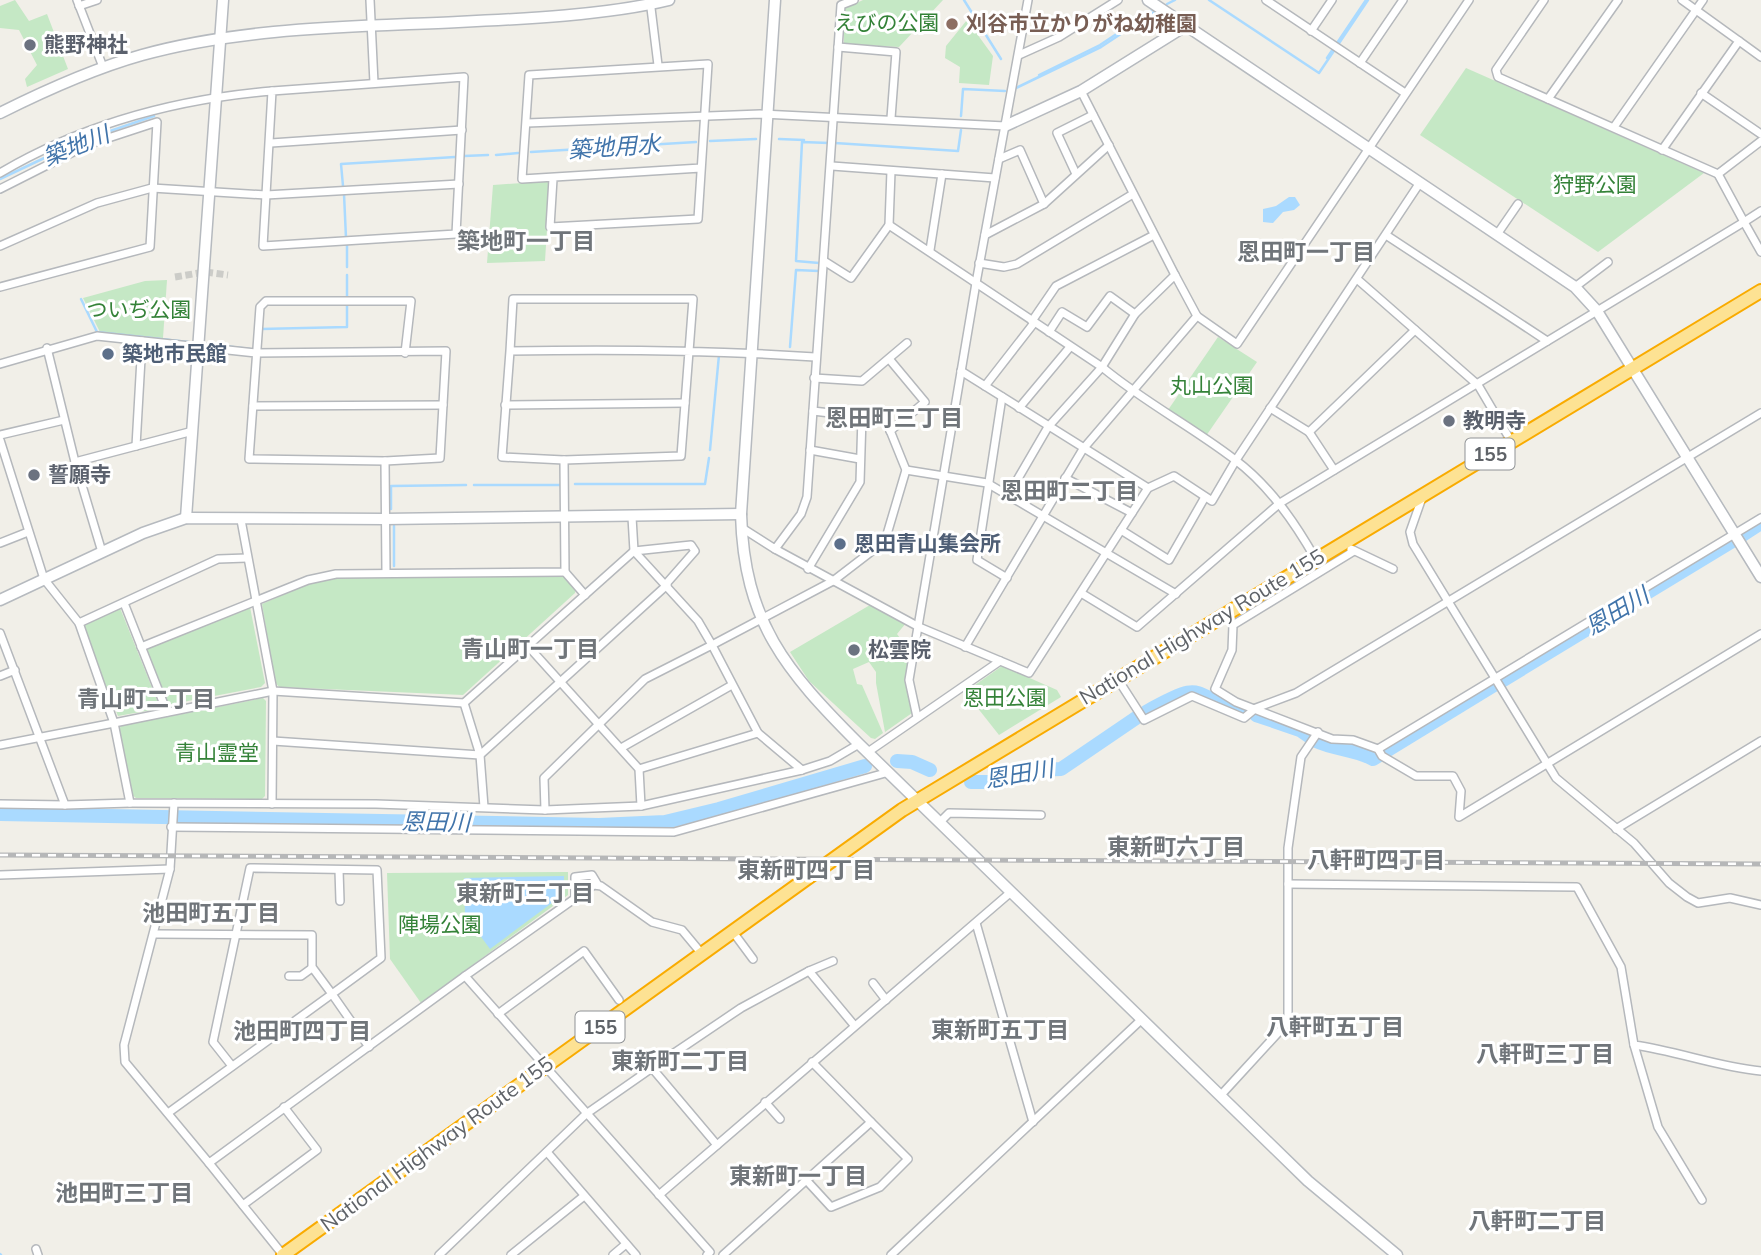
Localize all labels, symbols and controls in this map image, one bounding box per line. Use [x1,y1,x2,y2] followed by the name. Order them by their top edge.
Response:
[835,9,940,35] park label: えびの公園
[966,10,1197,36] place label: 刈谷市立かりがね幼稚園
[944,16,960,32] marker: 刈谷市立かりがね幼稚園
[44,31,128,57] place label: 熊野神社
[22,37,38,53] marker: 熊野神社
[38,118,116,172] water label: 築地川
[567,129,664,164] water label: 築地用水
[1553,171,1637,197] park label: 狩野公園
[457,226,595,255] district label: 築地町一丁目
[1237,237,1375,266] district label: 恩田町一丁目
[87,296,192,322] park label: ついぢ公園
[122,340,227,366] place label: 築地市民館
[100,346,116,362] marker: 築地市民館
[1170,372,1254,398] park label: 丸山公園
[825,403,963,432] district label: 恩田町三丁目
[1463,407,1526,433] place label: 教明寺
[1441,413,1457,429] marker: 教明寺
[1466,438,1514,470] road number: 155
[48,461,111,487] place label: 誓願寺
[26,467,42,483] marker: 誓願寺
[1000,476,1138,505] district label: 恩田町二丁目
[854,530,1001,556] place label: 恩田青山集会所
[832,536,848,552] marker: 恩田青山集会所
[1074,543,1329,710] street label: National Highway Route 155
[1580,579,1656,641] water label: 恩田川
[461,634,599,663] district label: 青山町一丁目
[868,636,931,662] place label: 松雲院
[846,642,862,658] marker: 松雲院
[77,684,215,713] district label: 青山町二丁目
[963,684,1047,710] park label: 恩田公園
[175,739,259,765] park label: 青山霊堂
[982,753,1058,794] water label: 恩田川
[401,806,474,837] water label: 恩田川
[1107,832,1245,861] district label: 東新町六丁目
[1307,845,1445,874] district label: 八軒町四丁目
[737,855,875,884] district label: 東新町四丁目
[456,878,594,907] district label: 東新町三丁目
[142,898,280,927] district label: 池田町五丁目
[398,911,482,937] park label: 陣場公園
[576,1012,624,1042] road number: 155
[1266,1012,1404,1041] district label: 八軒町五丁目
[931,1015,1069,1044] district label: 東新町五丁目
[233,1016,371,1045] district label: 池田町四丁目
[1476,1039,1614,1068] district label: 八軒町三丁目
[611,1046,749,1075] district label: 東新町二丁目
[315,1050,558,1236] street label: National Highway Route 155
[729,1161,867,1190] district label: 東新町一丁目
[55,1178,193,1207] district label: 池田町三丁目
[1468,1206,1606,1235] district label: 八軒町二丁目

